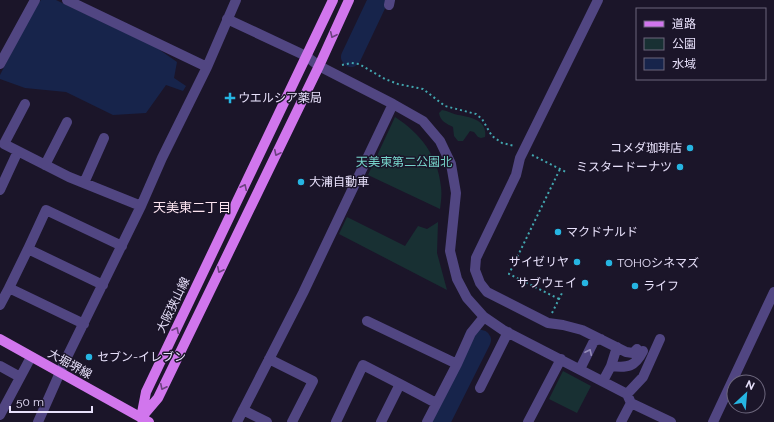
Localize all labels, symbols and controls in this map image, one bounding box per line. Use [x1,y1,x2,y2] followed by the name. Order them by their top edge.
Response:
[636,8,766,80] legend
[672,17,696,31] text: 道路
[330,31,338,39] one-way arrow
[672,37,696,51] text: 公園
[672,57,696,71] text: 水域
[238,91,322,105] place label: ウエルシア薬局
[225,93,235,103] marker: ウエルシア薬局
[610,141,682,155] place label: コメダ珈琲店
[685,143,695,153] marker: コメダ珈琲店
[274,148,282,156] one-way arrow
[356,155,452,169] park label: 天美東第二公園北
[576,160,672,174] place label: ミスタードーナツ
[675,162,685,172] marker: ミスタードーナツ
[309,175,369,189] place label: 大浦自動車
[296,177,306,187] marker: 大浦自動車
[239,184,247,191] one-way arrow
[153,200,231,215] district label: 天美東二丁目
[566,225,638,239] place label: マクドナルド
[553,227,563,237] marker: マクドナルド
[509,255,569,269] place label: サイゼリヤ
[617,256,699,270] place label: TOHOシネマズ
[572,257,582,267] marker: サイゼリヤ
[604,258,614,268] marker: TOHOシネマズ
[217,265,225,273] one-way arrow
[154,275,192,335] street label: 大阪狭山線
[517,276,577,290] place label: サブウェイ
[580,278,590,288] marker: サブウェイ
[643,279,679,293] place label: ライフ
[630,281,640,291] marker: ライフ
[171,326,179,334] one-way arrow
[46,346,94,382] street label: 大堀堺線
[584,349,592,356] one-way arrow
[97,350,186,364] place label: セブン-イレブン
[84,352,94,362] marker: セブン-イレブン
[726,374,766,414] north arrow
[744,378,757,393] text: N
[160,382,168,390] one-way arrow
[10,388,92,414] scale bar
[16,395,44,409] text: 50 m

